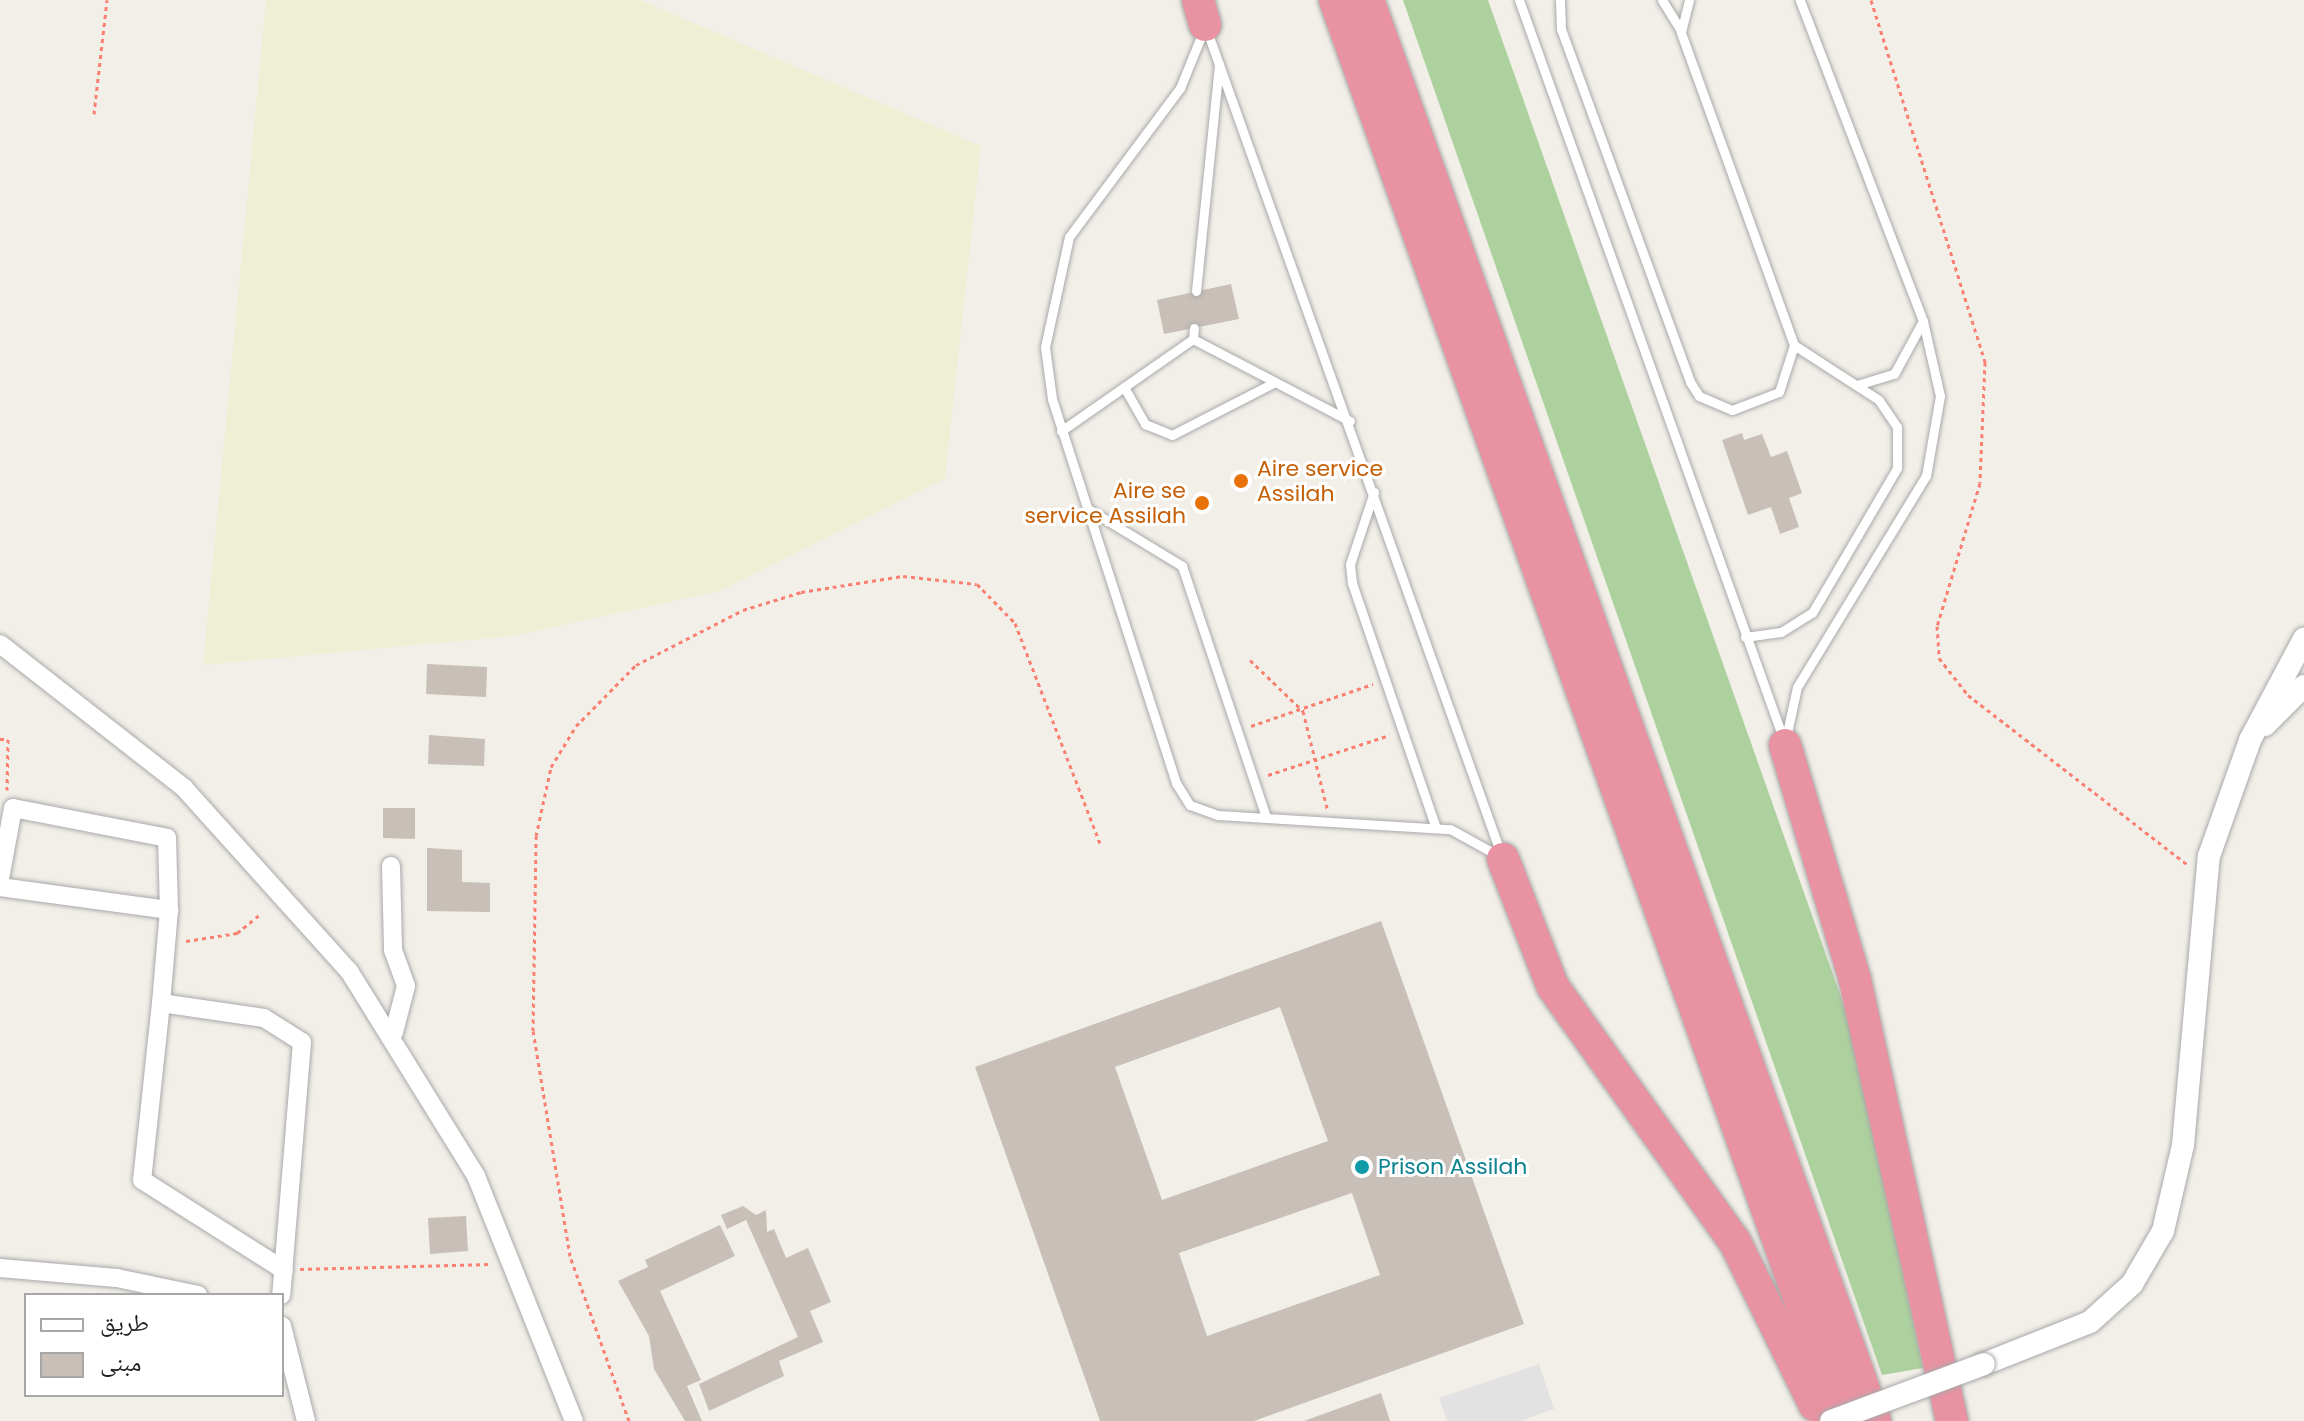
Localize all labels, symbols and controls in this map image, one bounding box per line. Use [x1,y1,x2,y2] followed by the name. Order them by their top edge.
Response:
[1257,455,1383,506] place label: Aire service Assilah
[1232,472,1250,490] marker: Aire service Assilah
[1024,477,1186,528] place label: Aire se service Assilah
[1193,494,1211,512] marker: Aire se service Assilah
[1378,1154,1527,1180] place label: Prison Assilah
[1353,1158,1371,1176] marker: Prison Assilah
[24,1293,284,1397] legend
[100,1306,149,1339] text: طريق
[100,1346,141,1379] text: مبنى

